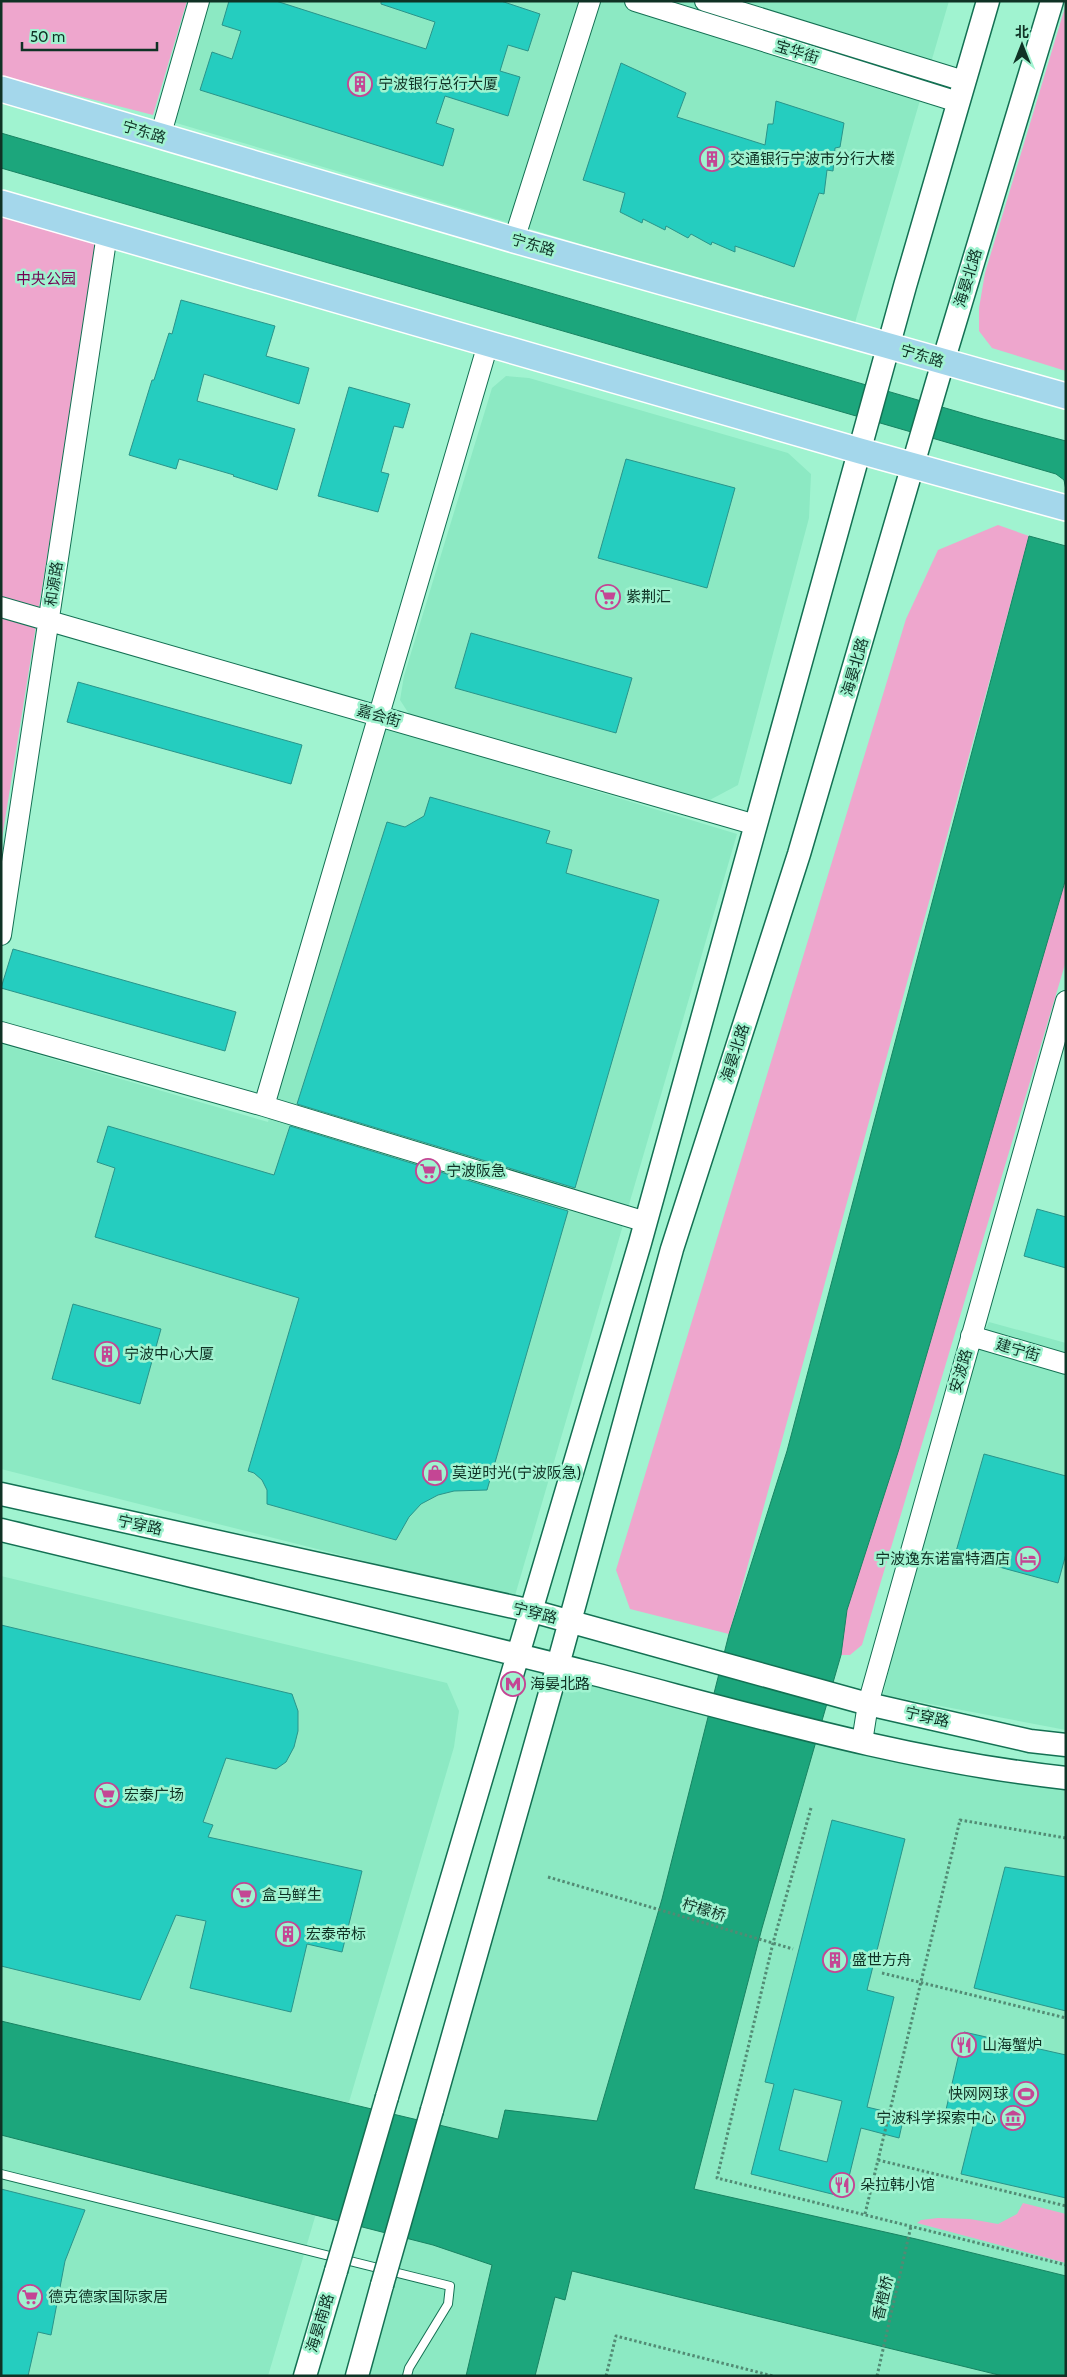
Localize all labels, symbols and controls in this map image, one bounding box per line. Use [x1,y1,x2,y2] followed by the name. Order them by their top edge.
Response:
[22,20,158,52] scale bar
[997,20,1047,70] north arrow
[1015,23,1029,41] text: 北
[30,28,65,46] text: 50 m
[773,37,821,67] street label: 宝华街
[347,71,373,97] building icon: 宁波银行总行大厦
[378,75,498,93] place label: 宁波银行总行大厦
[120,117,168,147] street label: 宁东路
[699,146,725,172] building icon: 交通银行宁波市分行大楼
[730,150,895,168] place label: 交通银行宁波市分行大楼
[509,230,557,260] street label: 宁东路
[951,247,985,309] street label: 海晏北路
[16,270,76,288] park label: 中央公园
[898,341,946,371] street label: 宁东路
[42,560,66,608] street label: 和源路
[595,584,621,610] supermarket icon: 紫荆汇
[626,588,671,606] place label: 紫荆汇
[838,636,872,698] street label: 海晏北路
[355,701,403,731] street label: 嘉会街
[717,1022,753,1084] street label: 海晏北路
[415,1158,441,1184] supermarket icon: 宁波阪急
[446,1162,506,1180] place label: 宁波阪急
[994,1335,1042,1365] street label: 建宁街
[94,1341,120,1367] building icon: 宁波中心大厦
[124,1345,214,1363] place label: 宁波中心大厦
[946,1347,976,1395] street label: 安波路
[422,1460,448,1486] shop icon: 莫逆时光(宁波阪急)
[452,1464,581,1482] place label: 莫逆时光(宁波阪急)
[116,1512,164,1538] street label: 宁穿路
[1015,1546,1041,1572] hotel icon: 宁波逸东诺富特酒店
[875,1550,1010,1568] place label: 宁波逸东诺富特酒店
[511,1599,559,1627] street label: 宁穿路
[500,1671,526,1697] metro station icon: 海晏北路
[530,1675,590,1693] place label: 海晏北路
[903,1703,951,1731] street label: 宁穿路
[94,1782,120,1808] supermarket icon: 宏泰广场
[124,1786,184,1804] place label: 宏泰广场
[231,1882,257,1908] supermarket icon: 盒马鲜生
[262,1886,322,1904] place label: 盒马鲜生
[680,1895,728,1925] street label: 柠檬桥
[275,1921,301,1947] building icon: 宏泰帝标
[306,1925,366,1943] place label: 宏泰帝标
[822,1947,848,1973] building icon: 盛世方舟
[852,1951,912,1969] place label: 盛世方舟
[951,2032,977,2058] restaurant icon: 山海蟹炉
[982,2036,1042,2054] place label: 山海蟹炉
[1013,2081,1039,2107] sports icon: 快网网球
[948,2085,1009,2103] place label: 快网网球
[1000,2105,1026,2131] museum icon: 宁波科学探索中心
[876,2109,996,2127] place label: 宁波科学探索中心
[829,2172,855,2198] restaurant icon: 朵拉韩小馆
[860,2176,935,2194] place label: 朵拉韩小馆
[869,2274,897,2322] street label: 香橙桥
[17,2284,43,2310] supermarket icon: 德克德家国际家居
[48,2288,168,2306] place label: 德克德家国际家居
[303,2292,337,2354] street label: 海晏南路

